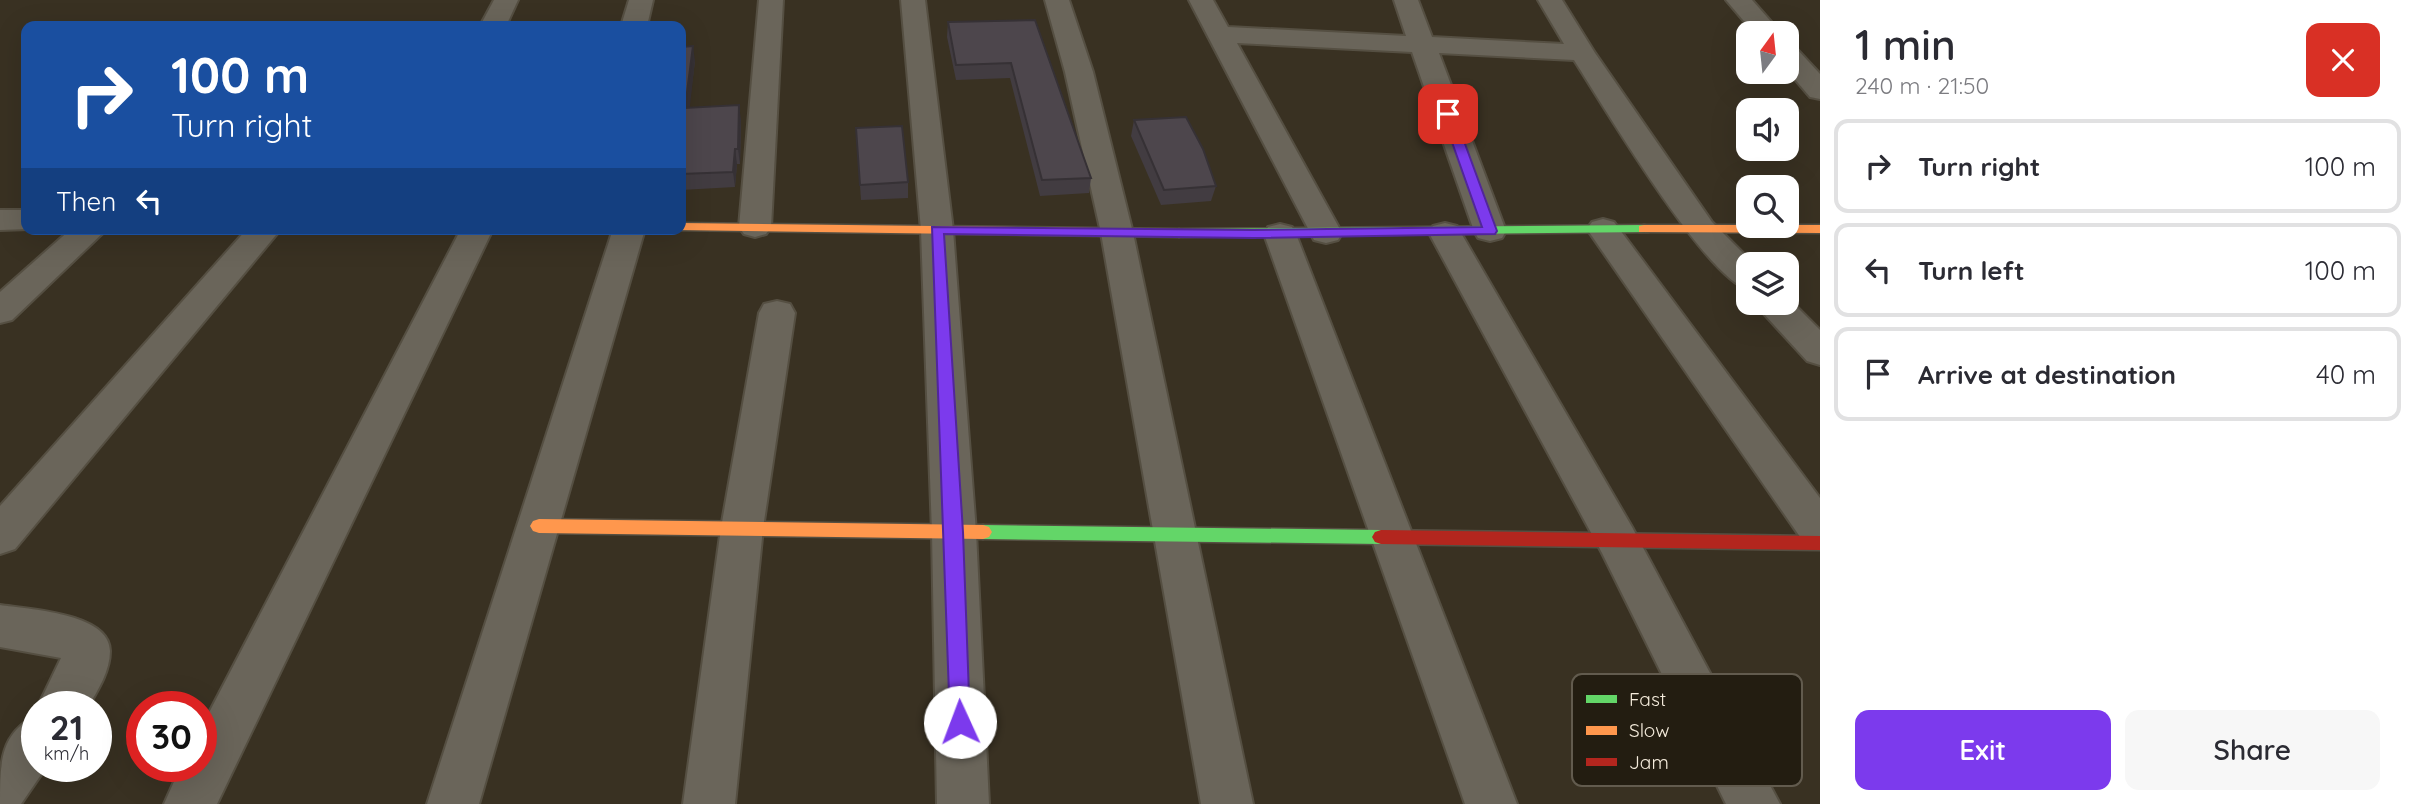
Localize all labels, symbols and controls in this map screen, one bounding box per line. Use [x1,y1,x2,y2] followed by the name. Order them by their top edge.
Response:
[1855,18,1956,71] text: 1 min
[1736,21,1799,84] north arrow
[1736,21,1799,315] map controls
[2306,23,2380,97] button: close
[171,44,309,105] text: 100 m
[56,49,147,140] icon: right
[1855,71,1989,100] text: 240 m · 21:50
[1418,84,1478,144] pin
[1429,95,1467,133] icon: arrive
[1736,98,1799,161] button: sound
[171,105,312,145] text: Turn right
[1859,147,1897,185] icon: right
[1918,150,2040,183] text: Turn right
[2305,150,2376,183] text: 100 m
[1736,175,1799,238] button: search
[130,182,168,220] icon: left
[56,185,116,218] text: Then
[1859,251,1897,289] icon: left
[1736,252,1799,315] button: layers
[1918,254,2025,287] text: Turn left
[2305,254,2376,287] text: 100 m
[1859,355,1897,393] icon: arrive
[1918,358,2176,391] text: Arrive at destination
[2316,358,2376,391] text: 40 m
[1572,674,1802,786] legend
[923,685,997,759] position arrow
[1629,687,1666,711] text: Fast
[126,691,217,782] speed limit sign: 30
[50,705,83,749] text: 21
[1855,710,2111,790] button: Exit
[2125,710,2380,790] button: Share
[1629,718,1670,742] text: Slow
[44,742,89,765] text: km/h
[1629,750,1669,774] text: Jam

